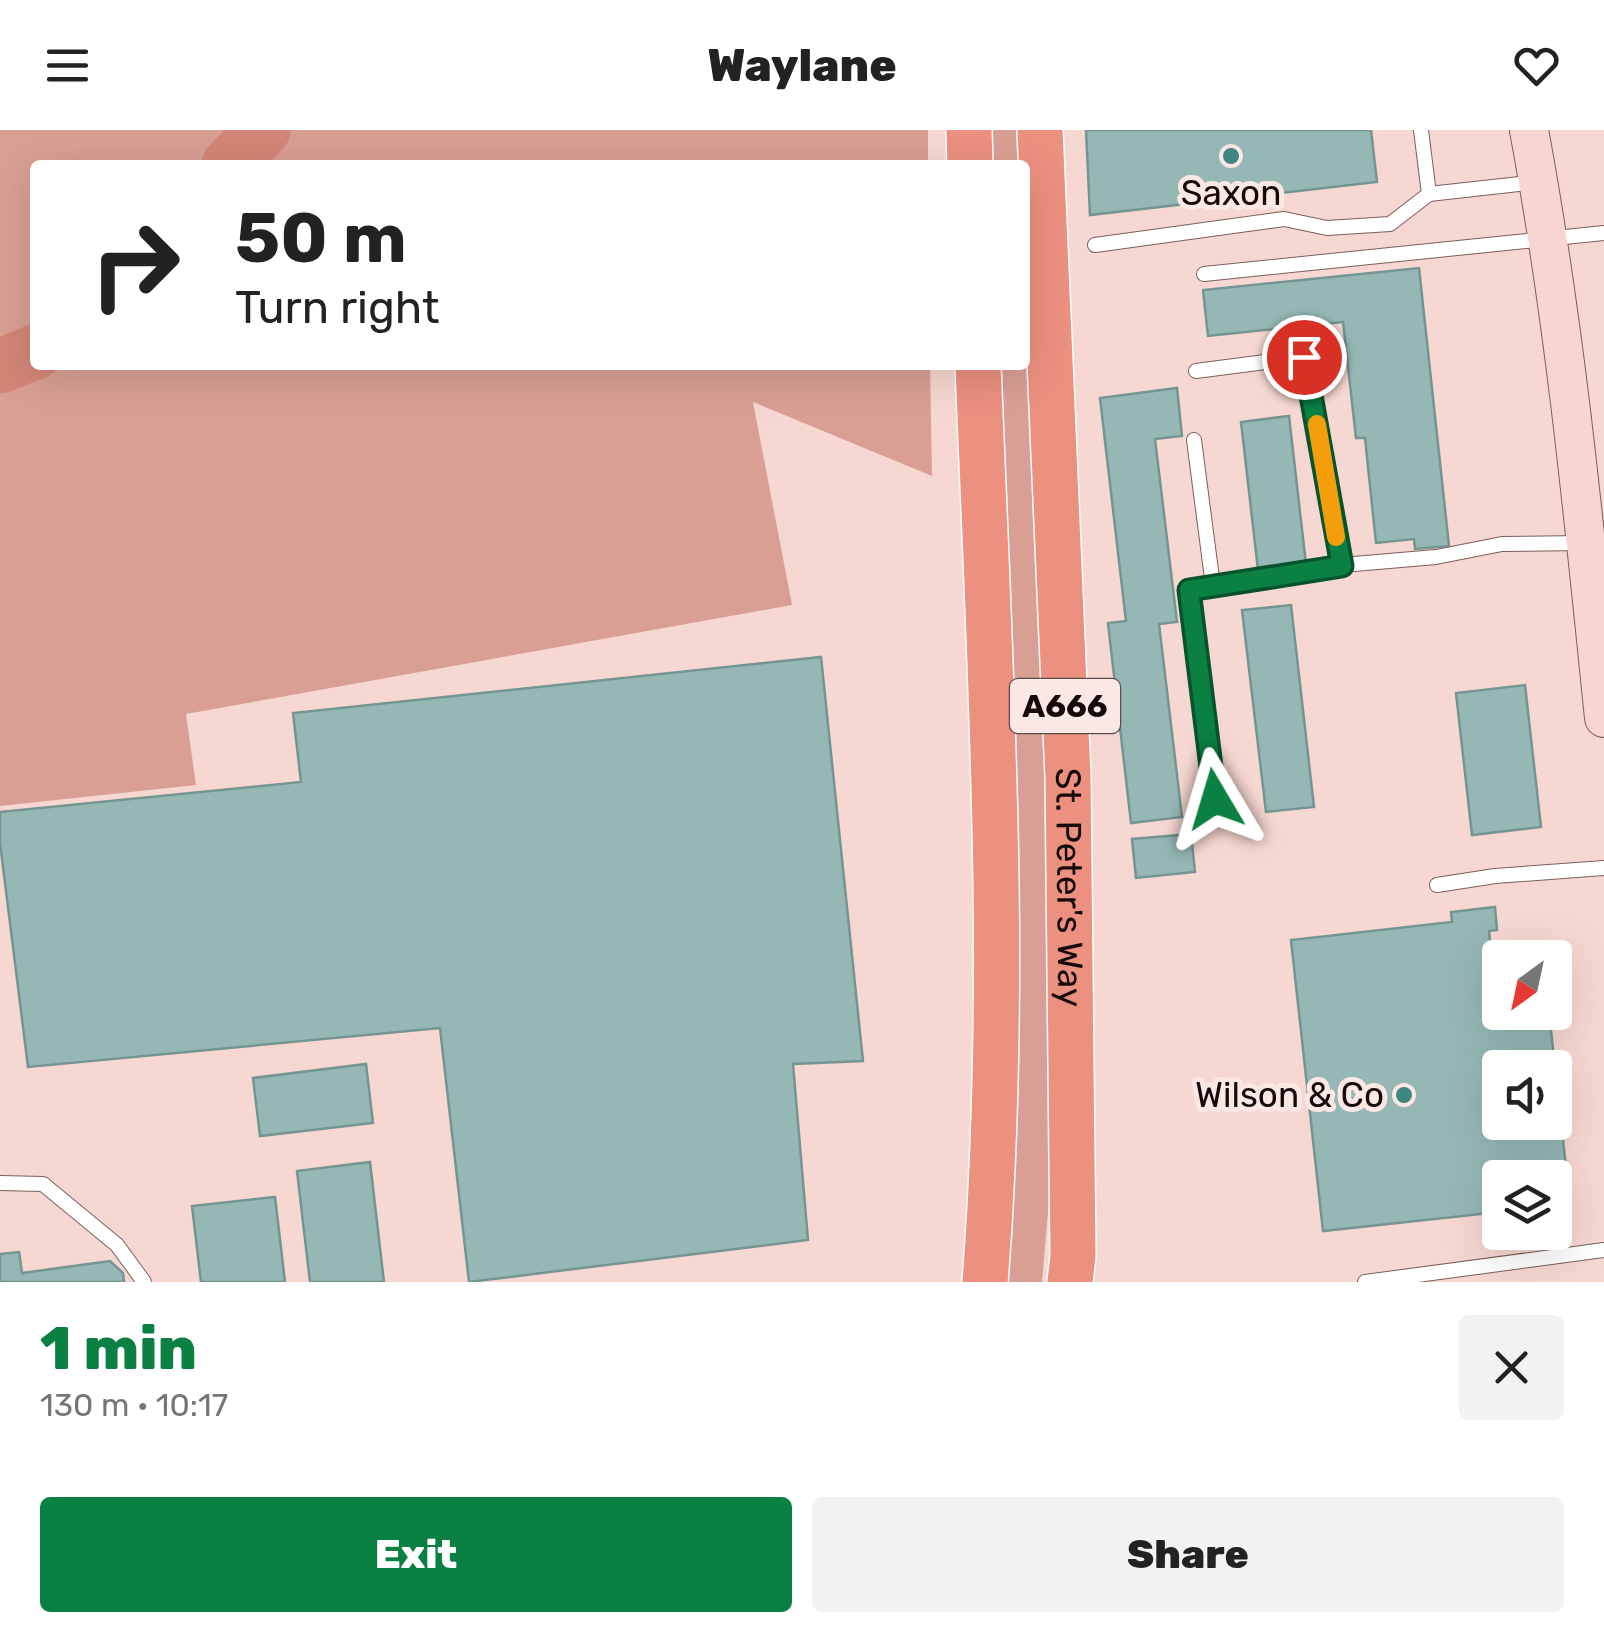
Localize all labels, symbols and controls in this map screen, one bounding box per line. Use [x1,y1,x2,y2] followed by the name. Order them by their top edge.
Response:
[40,38,95,93] icon: menu
[1509,38,1564,93] icon: heart
[707,39,897,92] text: Waylane
[1220,145,1242,167] marker: Saxon
[1181,172,1281,214] place label: Saxon
[235,197,407,280] text: 50 m
[70,200,200,330] icon: right
[235,281,439,334] text: Turn right
[1262,315,1347,400] pin
[1277,330,1332,385] icon: arrive
[1010,679,1120,733] road number: A666
[1163,747,1267,851] position arrow
[1047,767,1091,1007] street label: St. Peter's Way
[1482,940,1572,1030] north arrow
[1482,940,1572,1250] map controls
[1482,1050,1572,1140] button: sound
[1195,1074,1384,1116] place label: Wilson & Co
[1393,1084,1415,1106] marker: Wilson & Co
[1482,1160,1572,1250] button: layers
[40,1313,197,1384] text: 1 min
[1459,1315,1564,1420] button: close
[40,1386,228,1424] text: 130 m · 10:17
[40,1497,792,1612] button: Exit
[812,1497,1564,1612] button: Share

